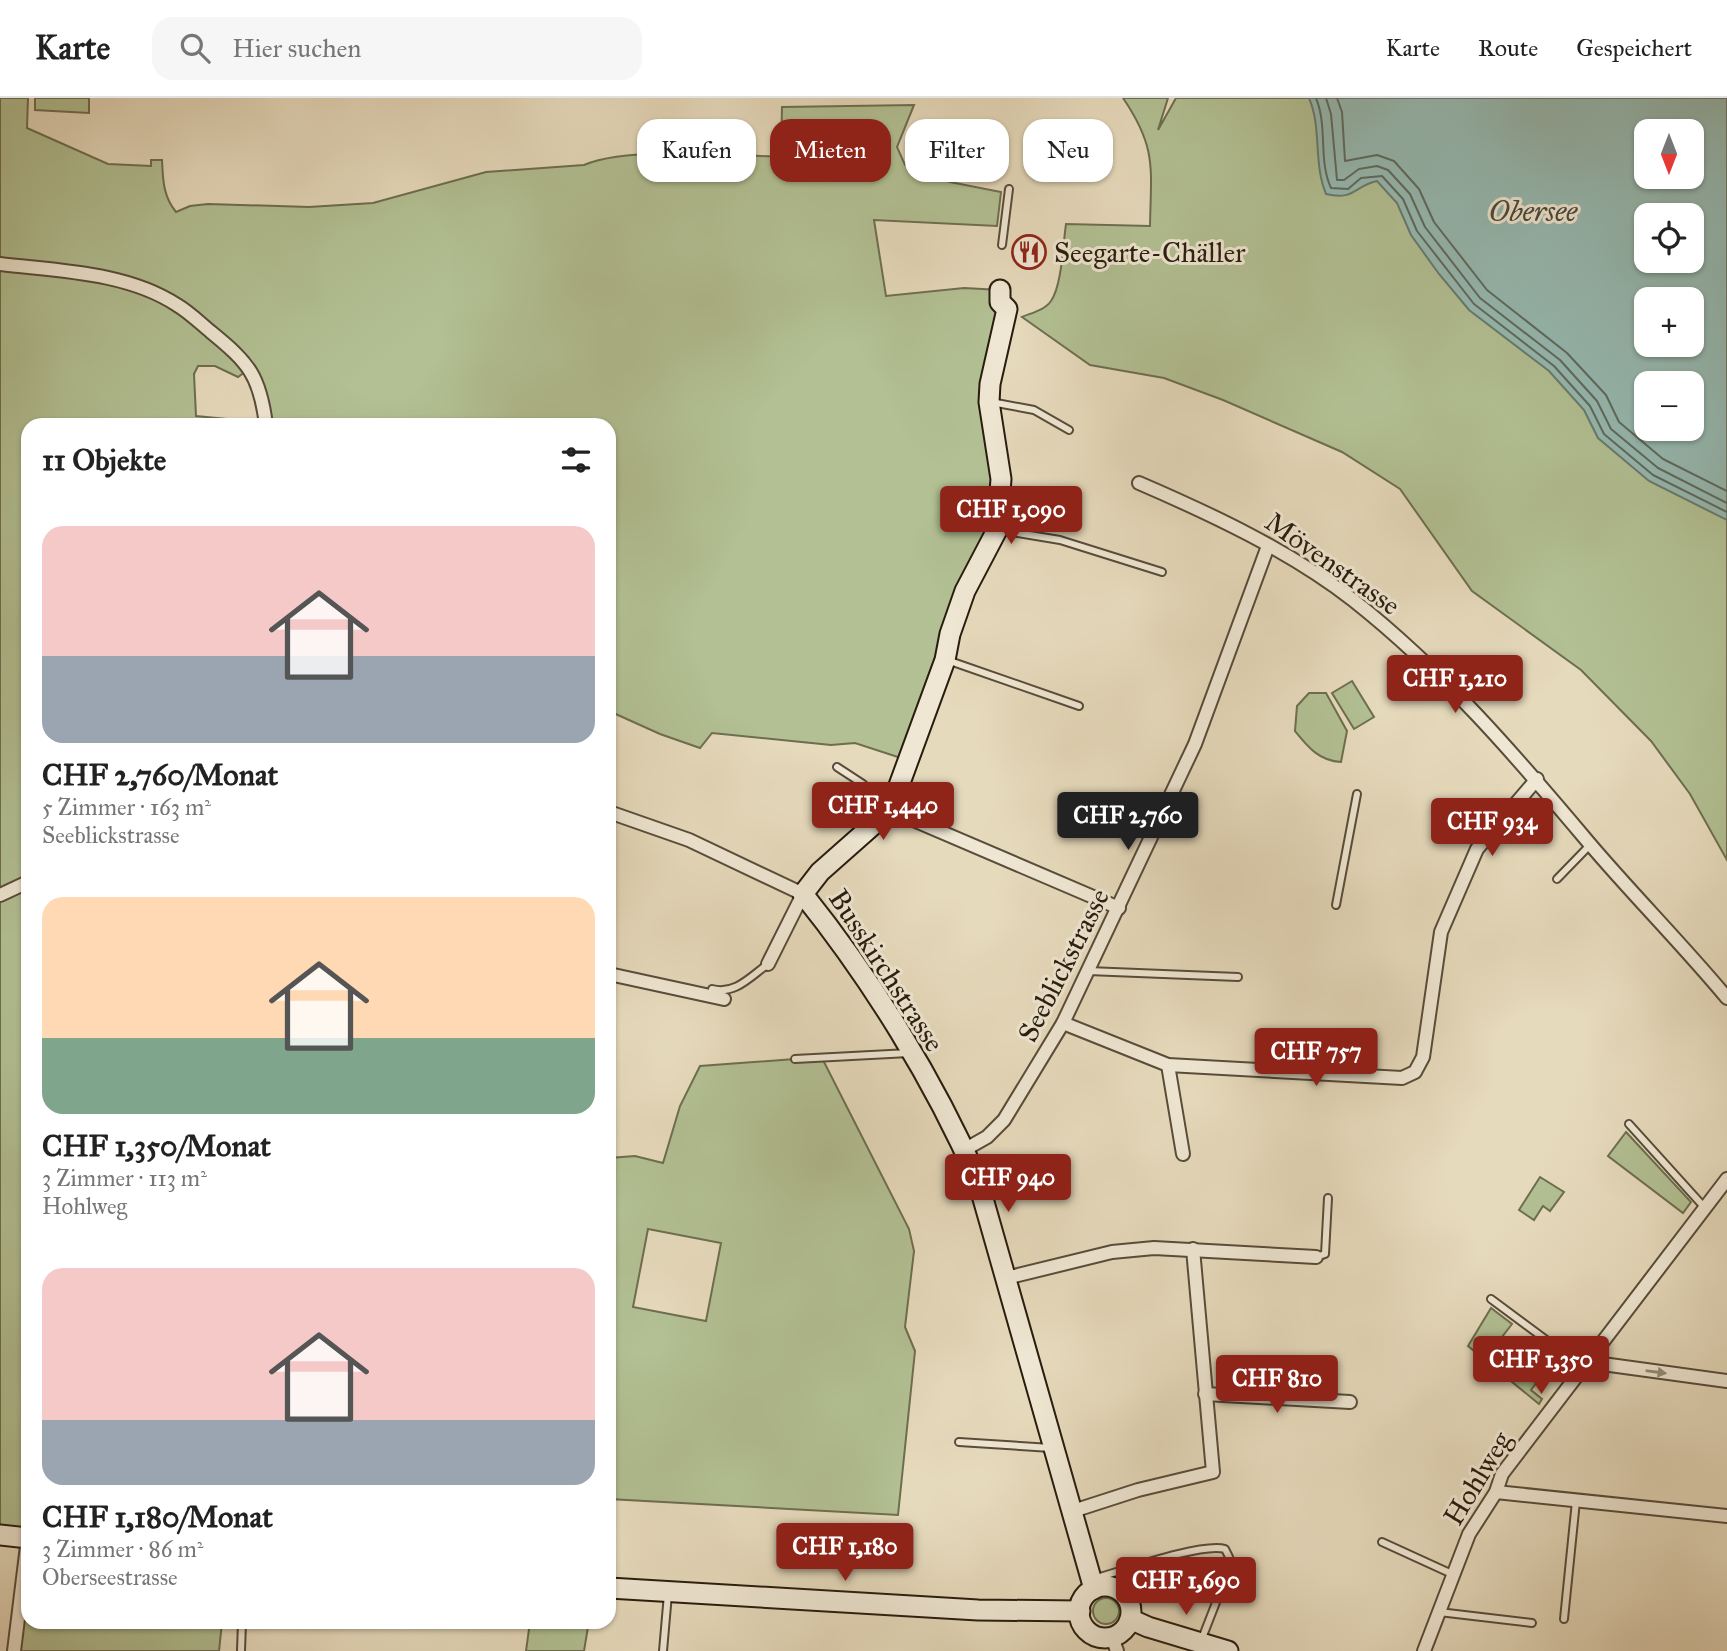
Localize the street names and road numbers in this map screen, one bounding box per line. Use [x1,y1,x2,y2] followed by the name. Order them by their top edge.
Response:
[1258,504,1407,623] street label: Mövenstrasse
[821,882,952,1058] street label: Busskirchstrasse
[1010,883,1117,1048] street label: Seeblickstrasse
[1436,1424,1520,1532] street label: Hohlweg

